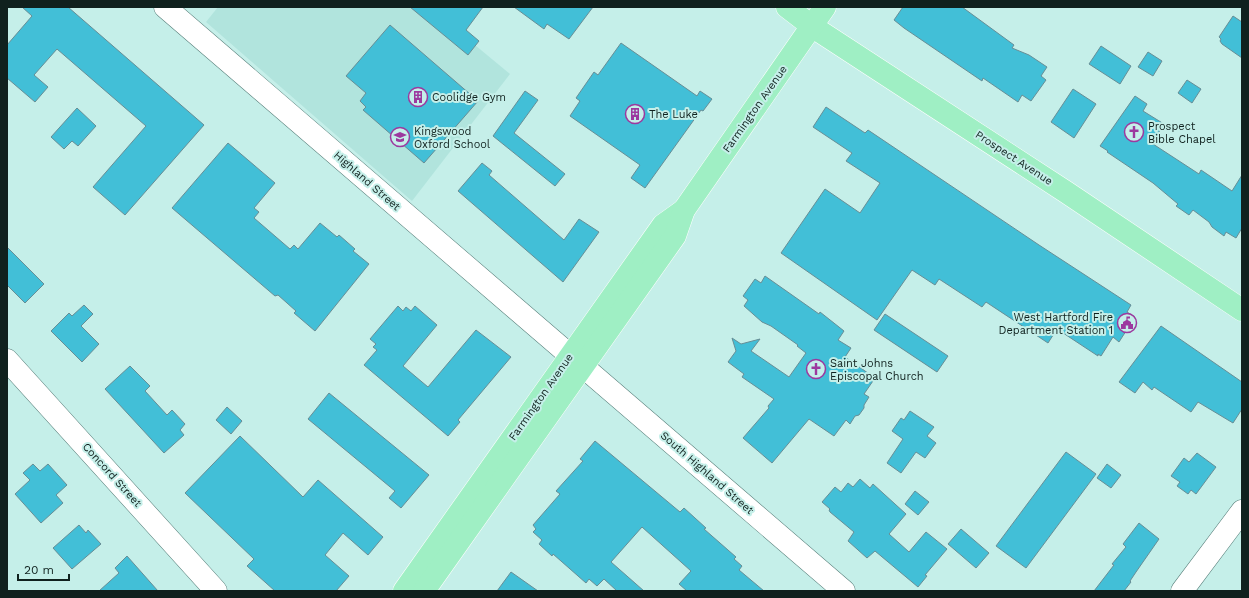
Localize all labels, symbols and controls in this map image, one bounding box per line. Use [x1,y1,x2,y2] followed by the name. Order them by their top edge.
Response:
[720,63,790,155] street label: Farmington Avenue
[407,86,429,108] building icon: Coolidge Gym
[432,91,506,104] place label: Coolidge Gym
[624,103,646,125] building icon: The Luke
[649,108,698,121] place label: The Luke
[1148,120,1216,146] place label: Prospect Bible Chapel
[1123,121,1145,143] church icon: Prospect Bible Chapel
[414,125,491,151] place label: Kingswood Oxford School
[389,126,411,148] school or university icon: Kingswood Oxford School
[973,128,1055,188] street label: Prospect Avenue
[331,149,403,214] street label: Highland Street
[998,311,1113,337] place label: West Hartford Fire Department Station 1
[1116,312,1138,334] public building icon: West Hartford Fire Department Station 1
[506,351,576,443] street label: Farmington Avenue
[830,357,924,383] place label: Saint Johns Episcopal Church
[805,358,827,380] church icon: Saint Johns Episcopal Church
[658,429,757,517] street label: South Highland Street
[80,440,144,510] street label: Concord Street
[18,556,69,582] scale bar
[24,563,54,577] text: 20 m

